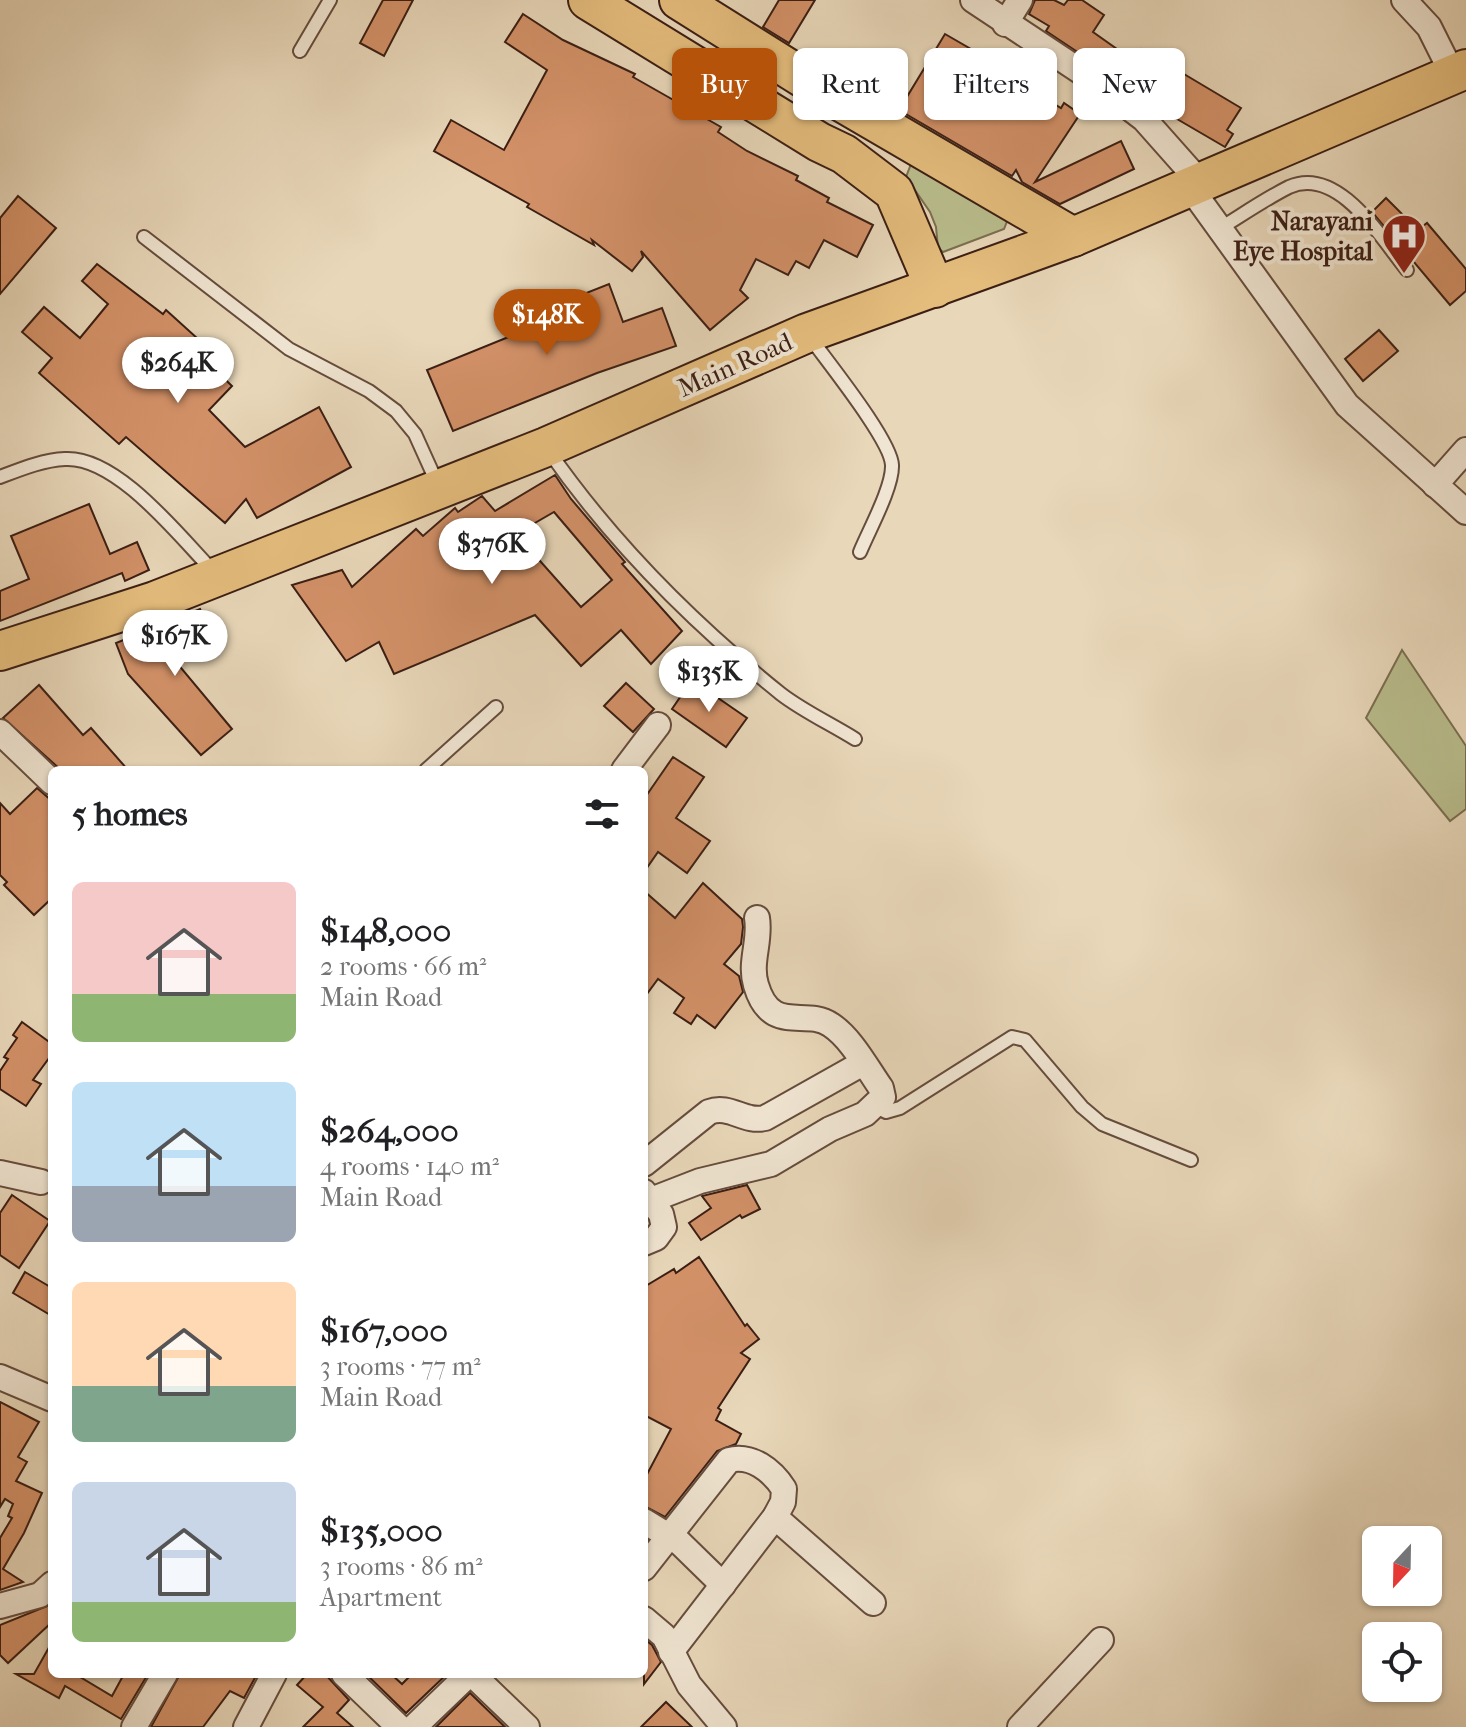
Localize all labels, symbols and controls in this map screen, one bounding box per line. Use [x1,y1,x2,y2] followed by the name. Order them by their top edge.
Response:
[672,48,777,120] chip: Buy
[793,48,908,120] chip: Rent
[924,48,1057,120] chip: Filters
[1073,48,1185,120] chip: New
[1233,206,1374,267] place label: Narayani Eye Hospital
[1380,212,1428,275] hospital icon: Narayani Eye Hospital
[491,289,603,357] pin: $148K
[512,299,582,330] text: $148K
[673,326,798,404] street label: Main Road
[122,337,234,405] pin: $264K
[140,347,216,378] text: $264K
[436,518,548,586] pin: $376K
[457,528,527,559] text: $376K
[119,610,231,678] pin: $167K
[141,620,209,651] text: $167K
[653,646,765,714] pin: $135K
[677,656,741,687] text: $135K
[580,792,624,836] icon: filters
[72,794,187,834] text: 5 homes
[320,911,451,951] text: $148,000
[136,914,232,1010] icon: home
[320,951,486,982] text: 2 rooms · 66 m²
[320,982,442,1013] text: Main Road
[320,1111,459,1151] text: $264,000
[136,1114,232,1210] icon: home
[320,1151,499,1182] text: 4 rooms · 140 m²
[320,1182,442,1213] text: Main Road
[320,1311,448,1351] text: $167,000
[136,1314,232,1410] icon: home
[320,1351,481,1382] text: 3 rooms · 77 m²
[320,1382,442,1413] text: Main Road
[320,1511,443,1551] text: $135,000
[136,1514,232,1610] icon: home
[1362,1526,1442,1606] north arrow
[1362,1526,1442,1702] map controls
[320,1551,483,1582] text: 3 rooms · 86 m²
[320,1582,442,1613] text: Apartment
[1362,1622,1442,1702] button: locate

